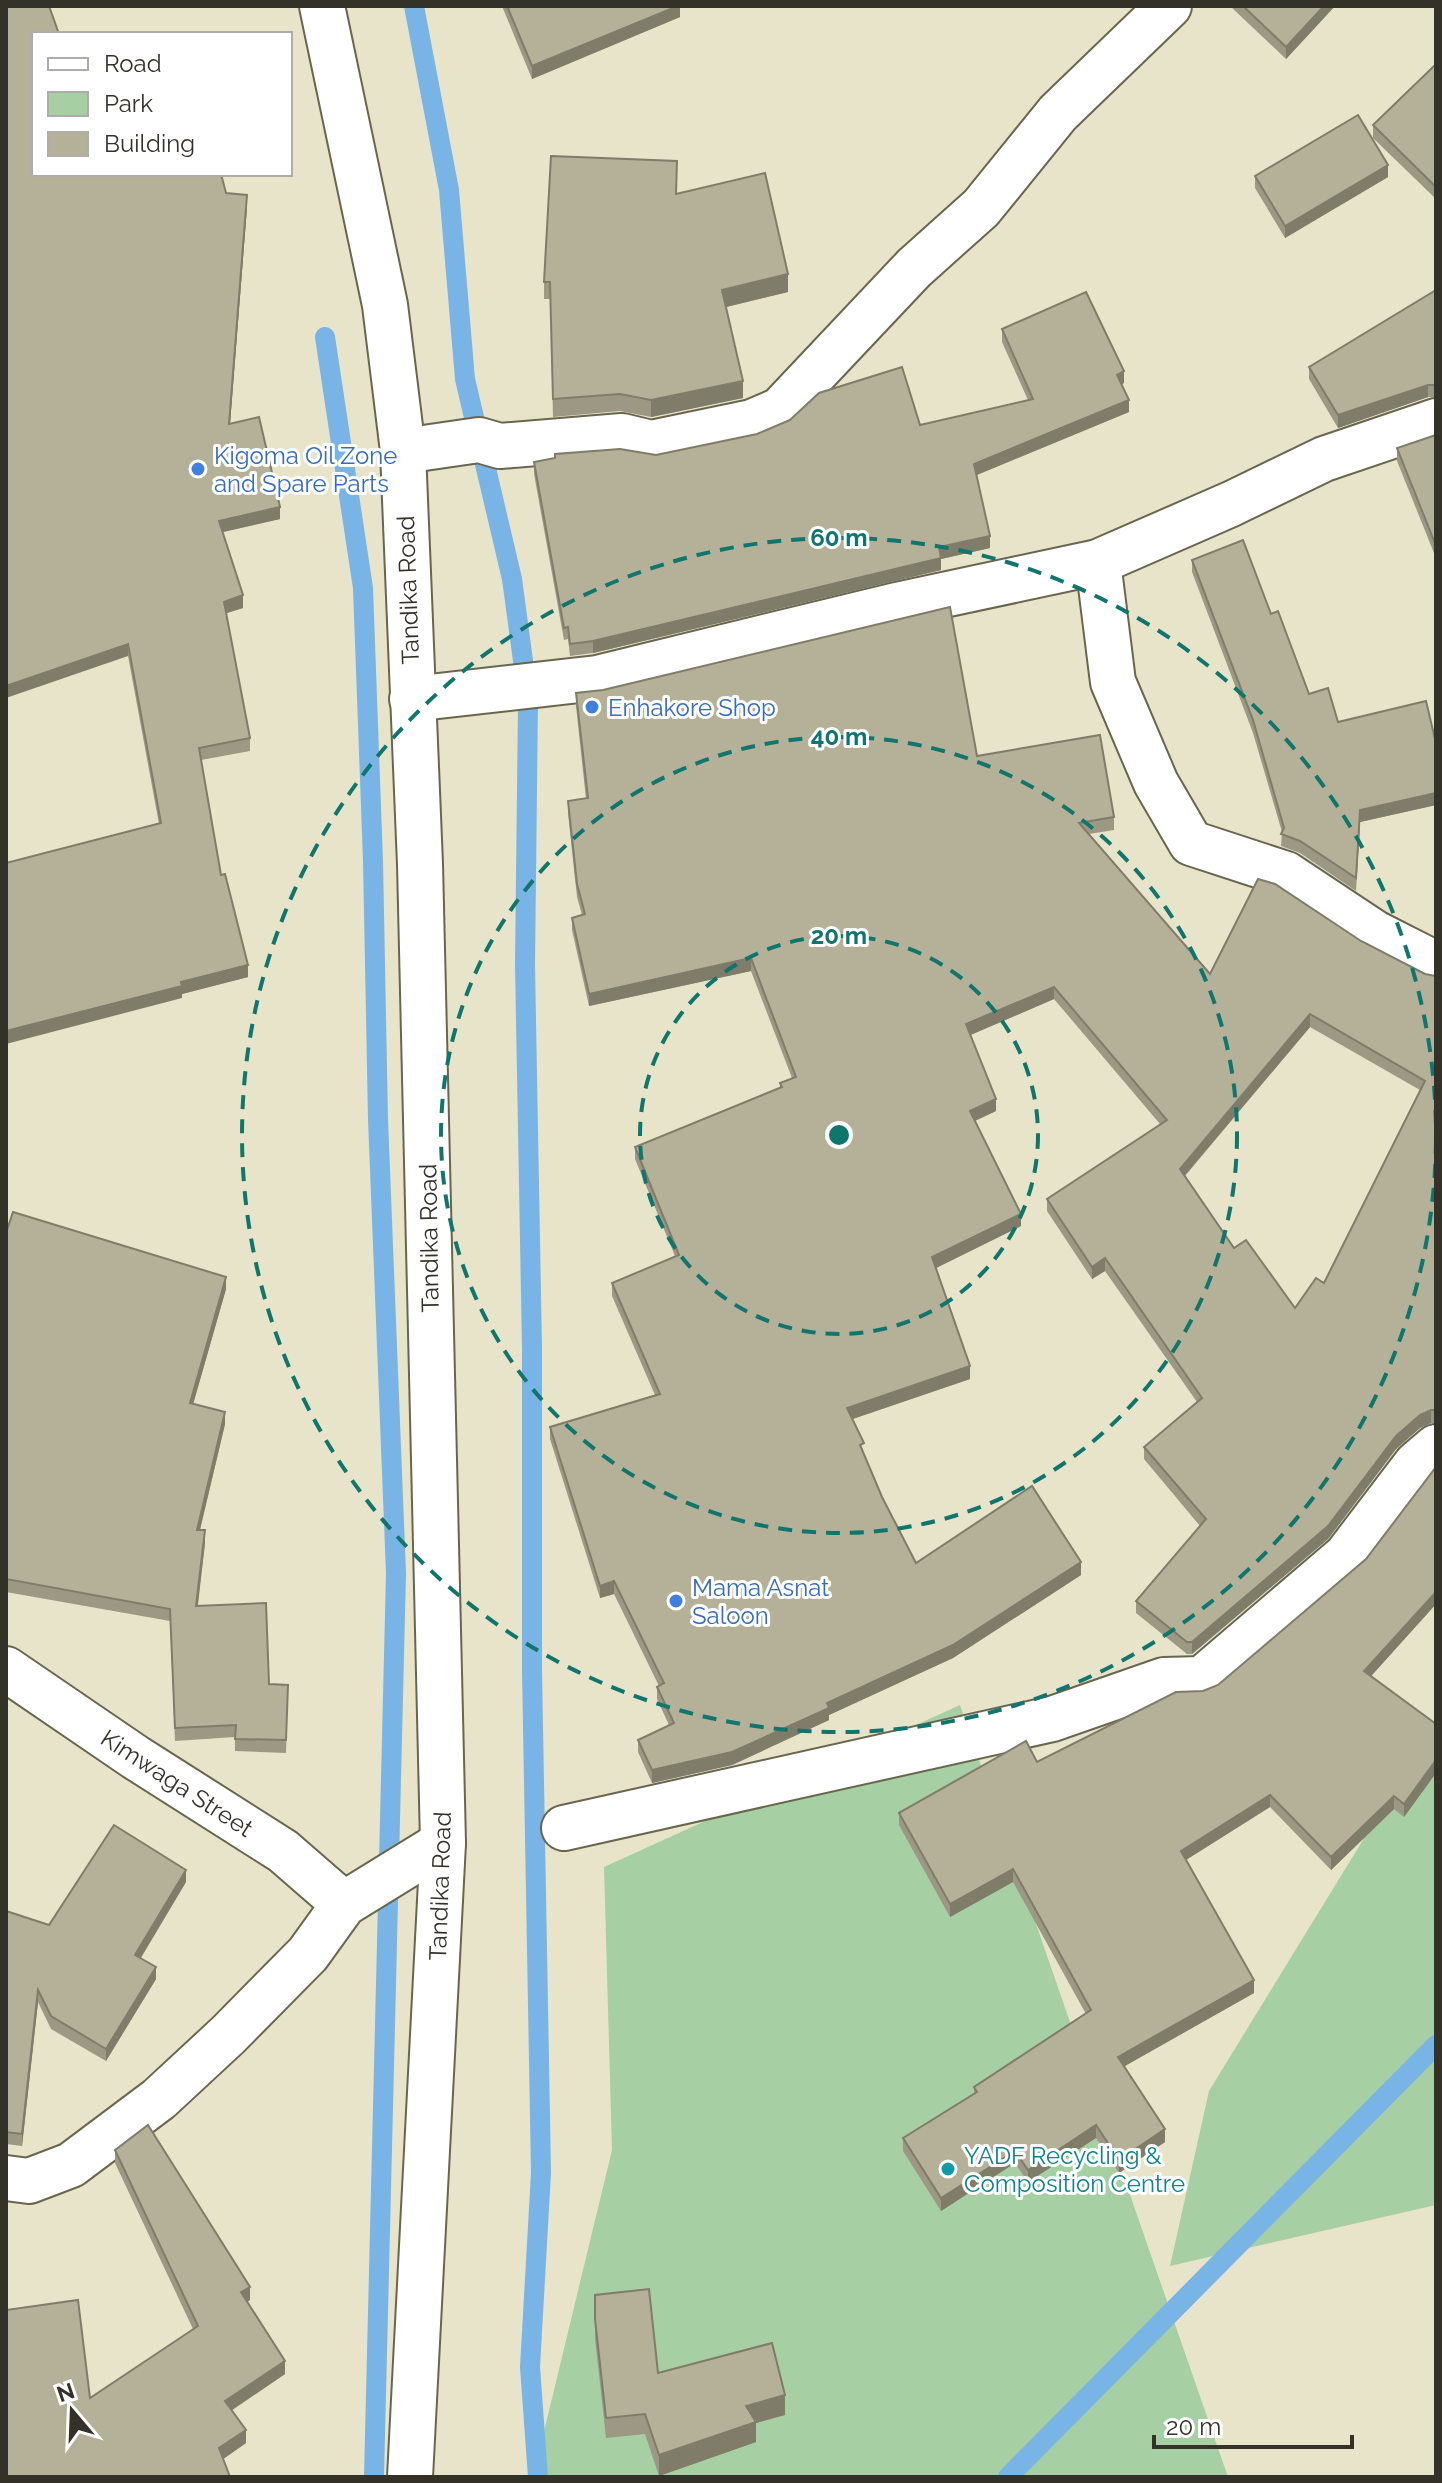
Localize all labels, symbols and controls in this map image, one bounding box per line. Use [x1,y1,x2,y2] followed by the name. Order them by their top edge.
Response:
[32,32,292,176] legend
[104,49,162,78] text: Road
[104,89,153,118] text: Park
[104,129,195,158] text: Building
[214,441,397,498] place label: Kigoma Oil Zone and Spare Parts
[189,460,207,478] marker: Kigoma Oil Zone and Spare Parts
[391,515,425,665] street label: Tandika Road
[810,523,868,552] text: 60 m
[608,693,776,722] place label: Enhakore Shop
[583,698,601,716] marker: Enhakore Shop
[811,722,867,751] text: 40 m
[811,921,867,950] text: 20 m
[825,1121,853,1149] centre of rings
[413,1163,445,1313] street label: Tandika Road
[692,1573,829,1630] place label: Mama Asnat Saloon
[667,1592,685,1610] marker: Mama Asnat Saloon
[96,1723,258,1843] street label: Kimwaga Street
[423,1811,457,1961] street label: Tandika Road
[964,2141,1185,2198] place label: YADF Recycling & Composition Centre
[939,2160,957,2178] marker: YADF Recycling & Composition Centre
[32,2371,112,2451] north arrow
[53,2377,78,2407] text: N
[1154,2399,1352,2449] scale bar
[1166,2412,1221,2441] text: 20 m

